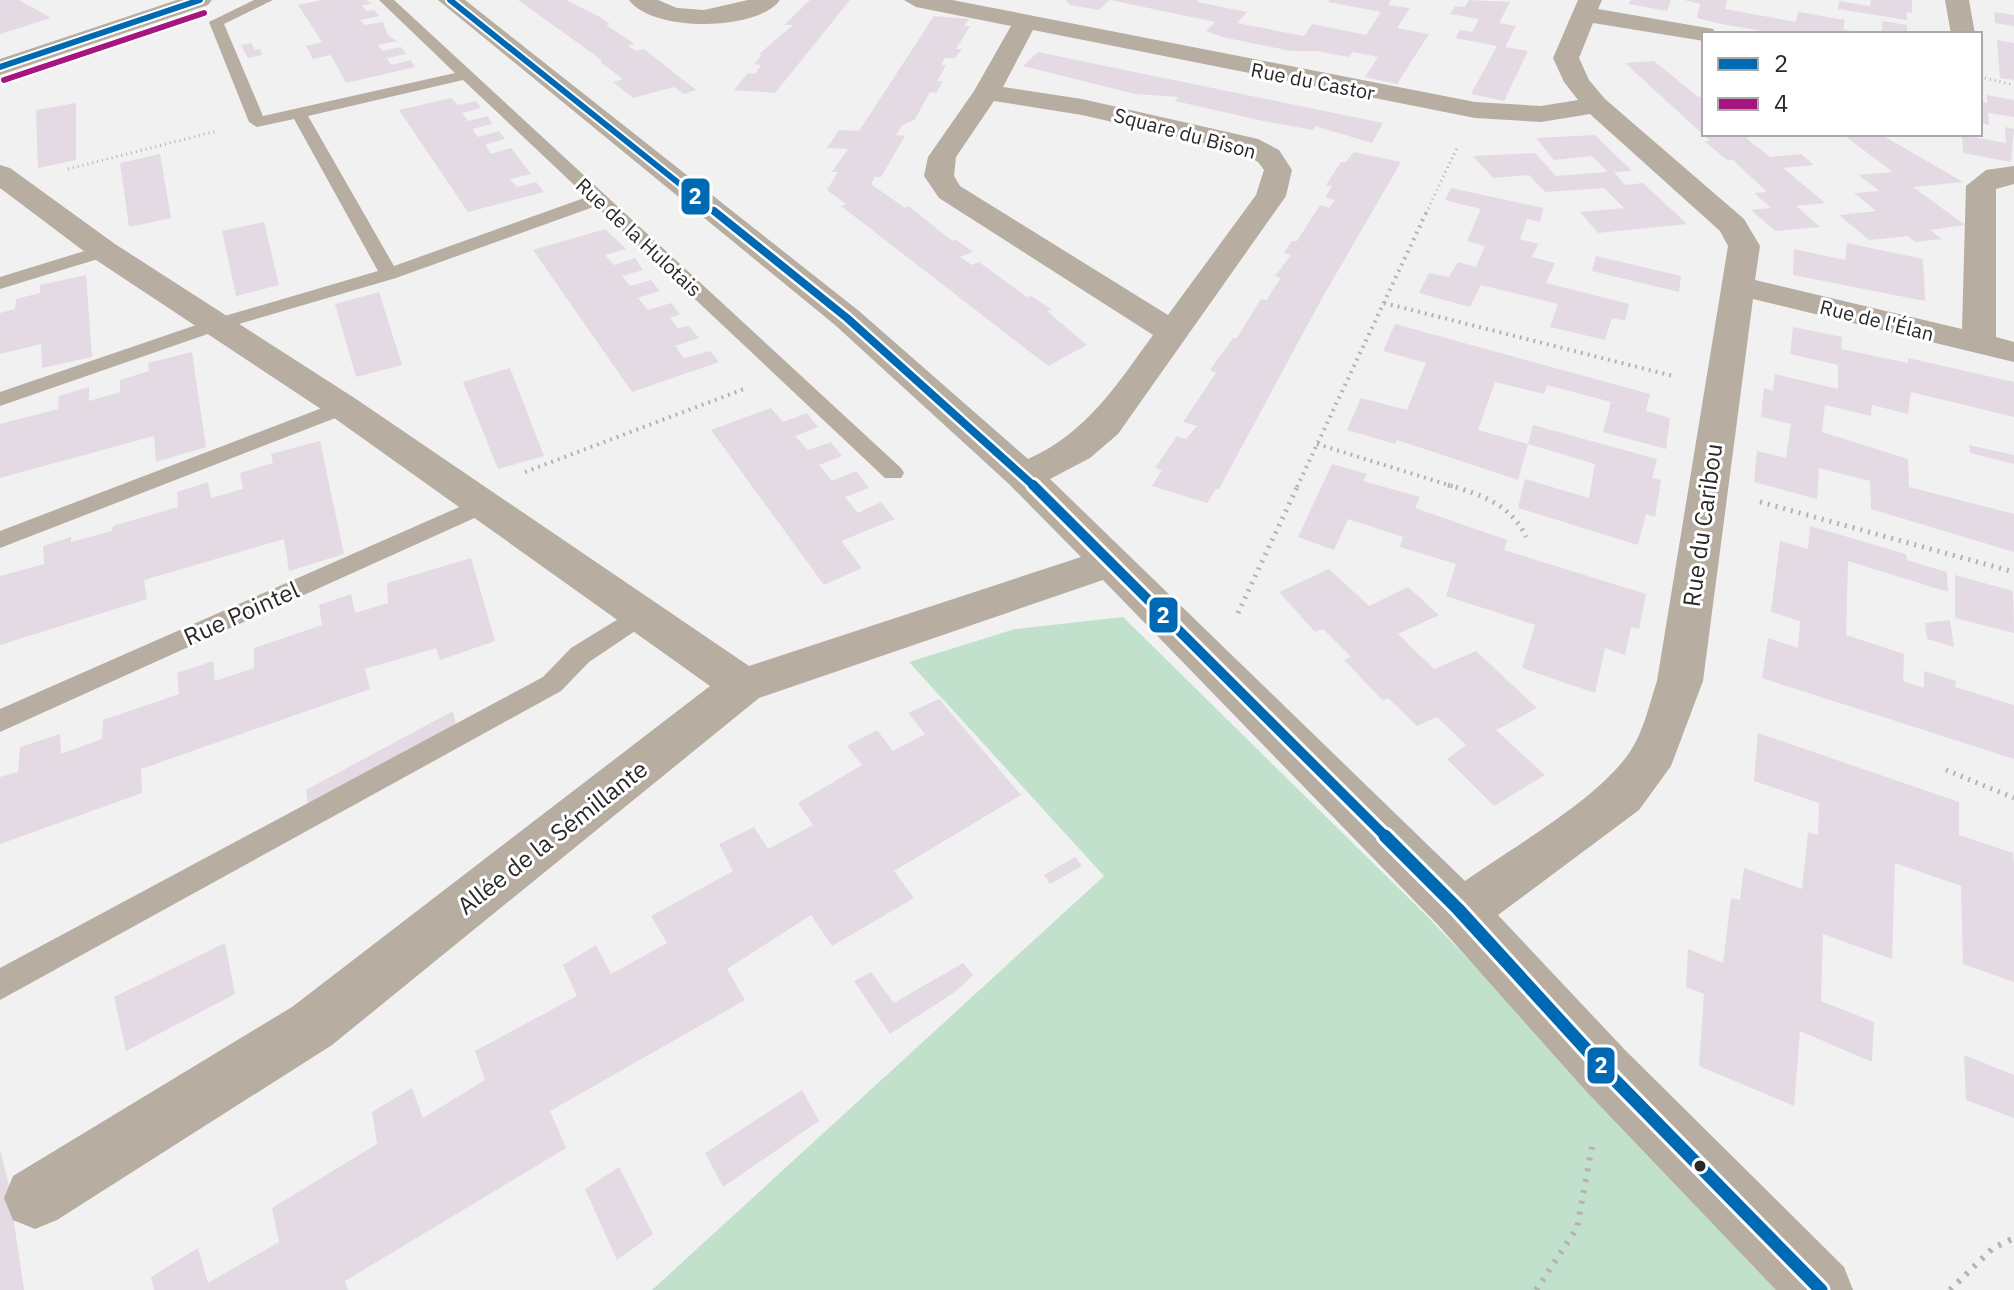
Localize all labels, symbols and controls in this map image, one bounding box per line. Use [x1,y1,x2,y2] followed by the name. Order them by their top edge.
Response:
[1702,32,1982,136] legend
[1774,47,1788,79] text: 2
[1249,56,1377,106] street label: Rue du Castor
[1774,87,1788,119] text: 4
[1111,101,1259,165] street label: Square du Bison
[570,172,708,302] street label: Rue de la Hulotais
[680,177,711,216] line badge: 2
[688,181,702,210] text: 2
[1817,293,1937,347] street label: Rue de l'Élan
[1675,441,1729,609] street label: Rue du Caribou
[178,573,304,653] street label: Rue Pointel
[1148,596,1179,634] line badge: 2
[1156,600,1170,629] text: 2
[450,753,654,921] street label: Allée de la Sémillante
[1586,1046,1616,1085] line badge: 2
[1594,1050,1608,1079] text: 2
[1692,1158,1708,1174] unlabelled marker

